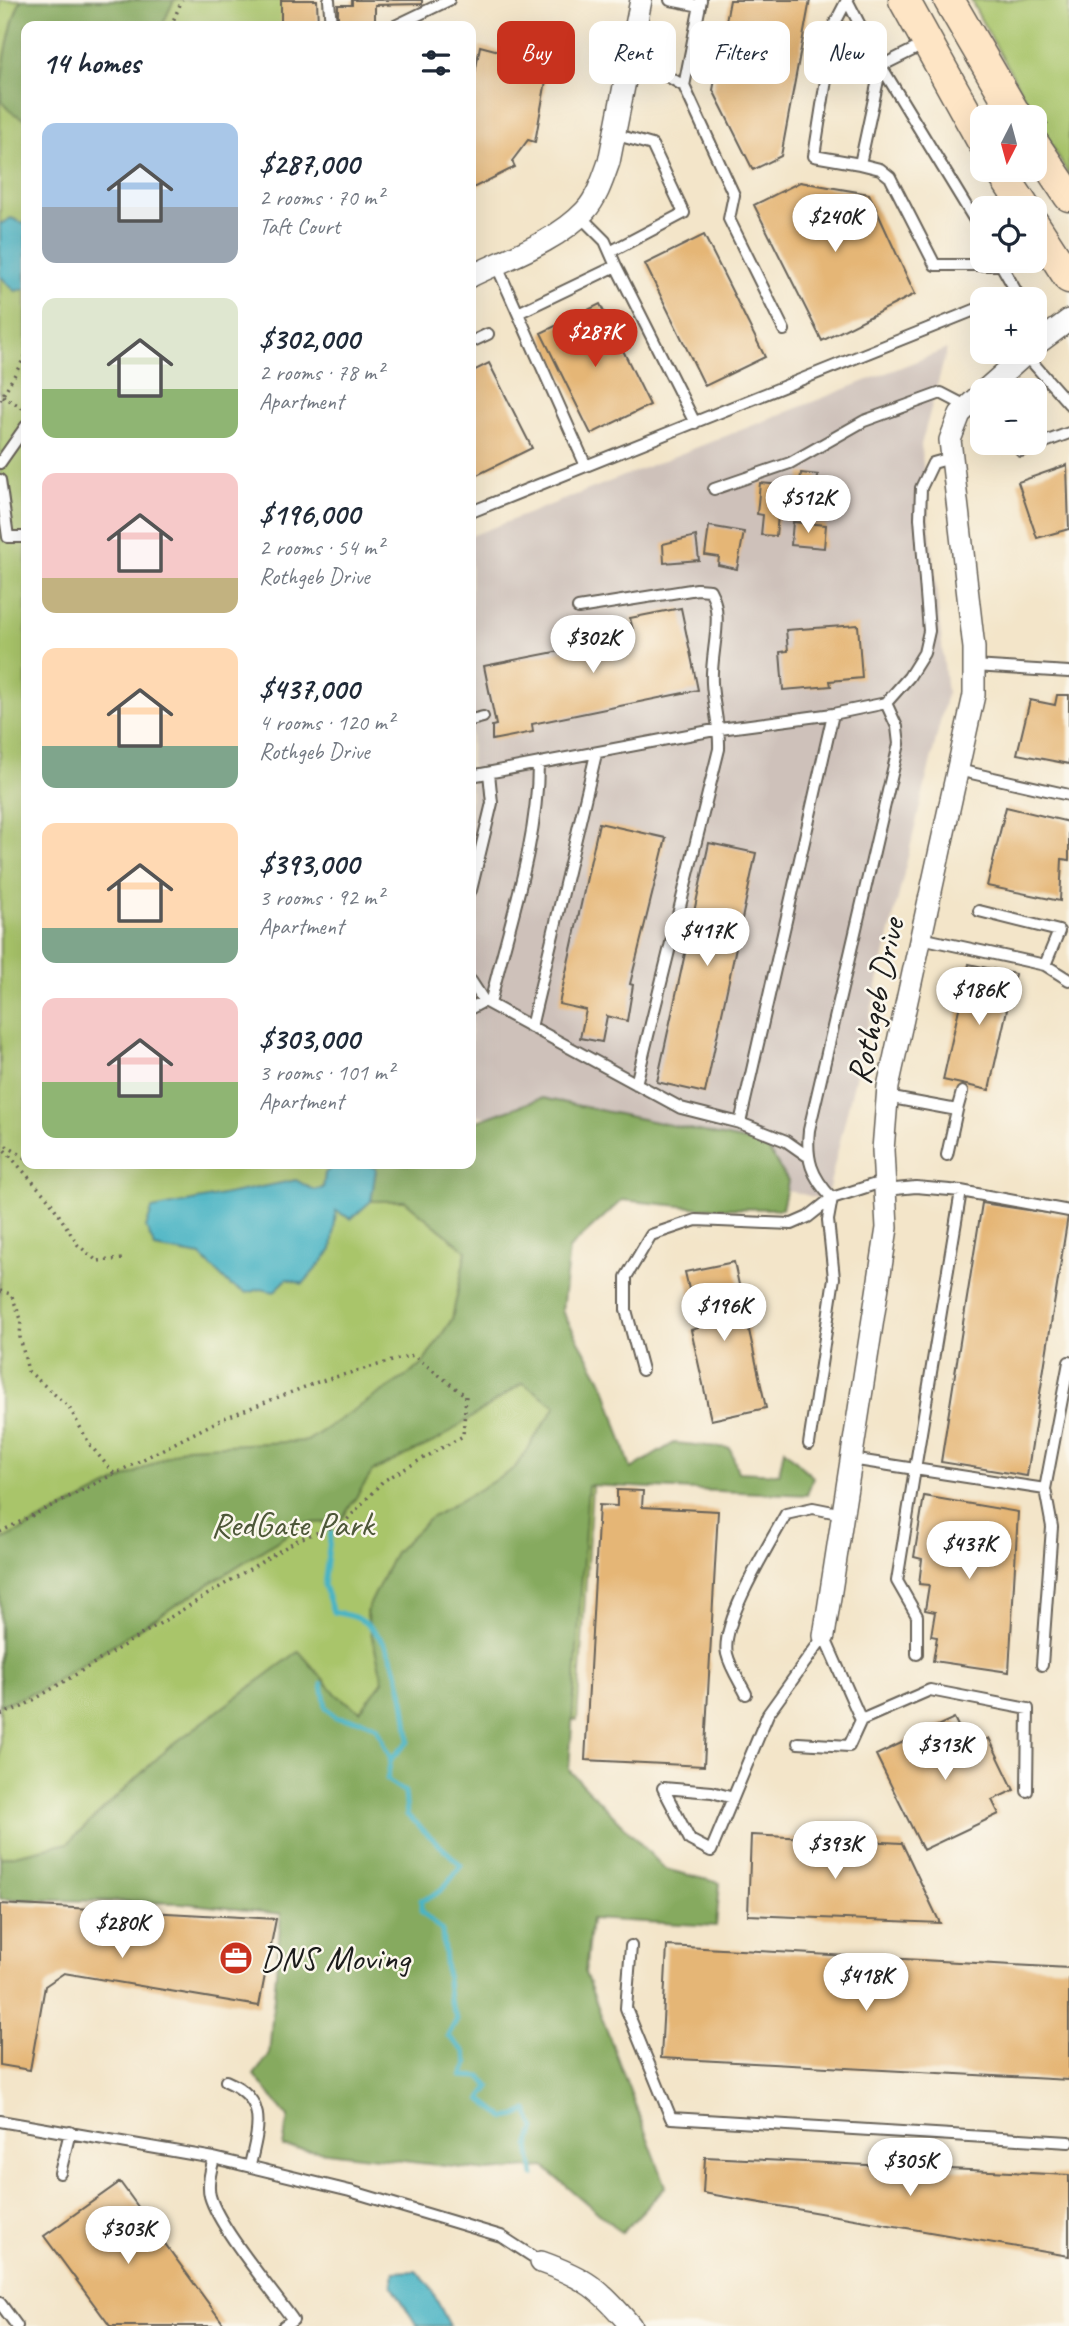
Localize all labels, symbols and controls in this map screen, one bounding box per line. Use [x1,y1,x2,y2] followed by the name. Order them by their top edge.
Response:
[497,21,575,84] chip: Buy
[589,21,676,84] chip: Rent
[690,21,790,84] chip: Filters
[804,21,887,84] chip: New
[42,44,140,82] text: 14 homes
[417,44,455,82] icon: filters
[970,105,1046,182] north arrow
[970,105,1047,455] map controls
[259,145,359,183] text: $287,000
[98,151,182,235] icon: home
[259,183,383,212] text: 2 rooms · 70 m²
[786,194,884,254] pin: $240K
[970,196,1047,273] button: locate
[808,202,862,231] text: $240K
[259,212,340,241] text: Taft Court
[970,287,1047,364] button: +
[546,310,644,369] pin: $287K
[569,317,622,346] text: $287K
[259,320,359,358] text: $302,000
[98,326,182,410] icon: home
[259,358,383,387] text: 2 rooms · 78 m²
[970,378,1047,455] button: −
[259,387,344,416] text: Apartment
[759,476,857,535] pin: $512K
[782,483,834,512] text: $512K
[259,495,360,533] text: $196,000
[98,501,182,585] icon: home
[259,533,383,562] text: 2 rooms · 54 m²
[259,562,369,591] text: Rothgeb Drive
[544,616,642,675] pin: $302K
[566,623,620,652] text: $302K
[259,670,359,708] text: $437,000
[98,676,182,760] icon: home
[259,708,394,737] text: 4 rooms · 120 m²
[259,737,369,766] text: Rothgeb Drive
[259,845,359,883] text: $393,000
[98,851,182,935] icon: home
[259,883,383,912] text: 3 rooms · 92 m²
[658,908,756,968] pin: $417K
[259,912,344,941] text: Apartment
[836,912,916,1088] street label: Rothgeb Drive
[681,916,734,945] text: $417K
[930,968,1028,1027] pin: $186K
[952,975,1006,1004] text: $186K
[259,1020,359,1058] text: $303,000
[98,1026,182,1110] icon: home
[259,1058,394,1087] text: 3 rooms · 101 m²
[259,1087,344,1116] text: Apartment
[675,1284,773,1343] pin: $196K
[697,1291,751,1320] text: $196K
[211,1502,377,1547] park label: RedGate Park
[920,1522,1018,1581] pin: $437K
[943,1529,996,1558] text: $437K
[896,1722,994,1782] pin: $313K
[918,1730,972,1759] text: $313K
[786,1822,884,1881] pin: $393K
[809,1829,861,1858] text: $393K
[73,1900,171,1960] pin: $280K
[95,1908,149,1937] text: $280K
[260,1936,412,1981] place label: DNS Moving
[217,1939,255,1977] office icon: DNS Moving
[817,1954,915,2013] pin: $418K
[839,1961,893,1990] text: $418K
[861,2138,959,2198] pin: $305K
[884,2146,936,2175] text: $305K
[79,2206,177,2266] pin: $303K
[101,2214,155,2243] text: $303K

